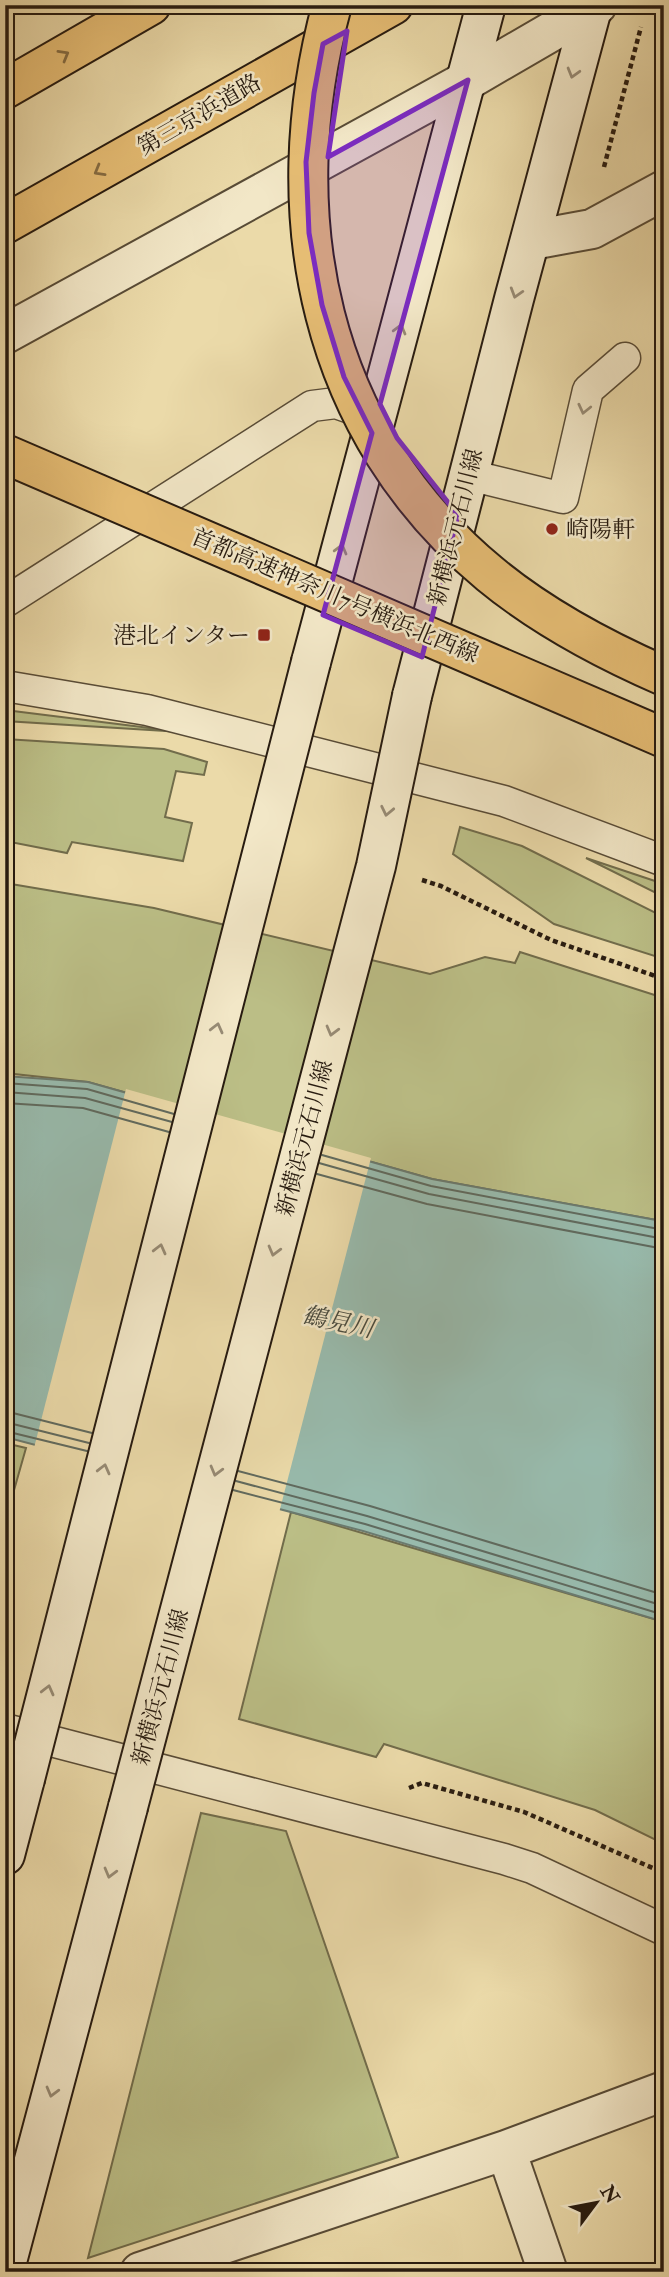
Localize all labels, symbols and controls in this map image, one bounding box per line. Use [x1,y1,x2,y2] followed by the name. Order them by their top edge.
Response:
[57,50,70,63] one-way arrow
[132,67,266,161] street label: 第三京浜道路
[567,67,582,79] one-way arrow
[93,163,106,176] one-way arrow
[510,287,525,299] one-way arrow
[392,323,407,335] one-way arrow
[578,403,592,415] one-way arrow
[422,446,489,609] street label: 新横浜元石川線
[566,515,635,544] place label: 崎陽軒
[544,521,560,537] marker: 崎陽軒
[187,522,483,669] street label: 首都高速神奈川7号横浜北西線
[333,543,347,555] one-way arrow
[113,621,250,650] place label: 港北インター
[256,627,272,643] marker: 港北インター
[381,805,396,817] one-way arrow
[209,1023,223,1035] one-way arrow
[326,1025,340,1037] one-way arrow
[270,1057,339,1220] street label: 新横浜元石川線
[152,1243,166,1255] one-way arrow
[268,1245,282,1257] one-way arrow
[299,1300,379,1346] water label: 鶴見川
[96,1463,110,1475] one-way arrow
[210,1465,224,1477] one-way arrow
[126,1606,195,1769] street label: 新横浜元石川線
[39,1684,54,1696] one-way arrow
[104,1866,119,1878] one-way arrow
[46,2086,60,2098] one-way arrow
[560,2168,630,2238] north arrow
[594,2180,625,2209] text: N

